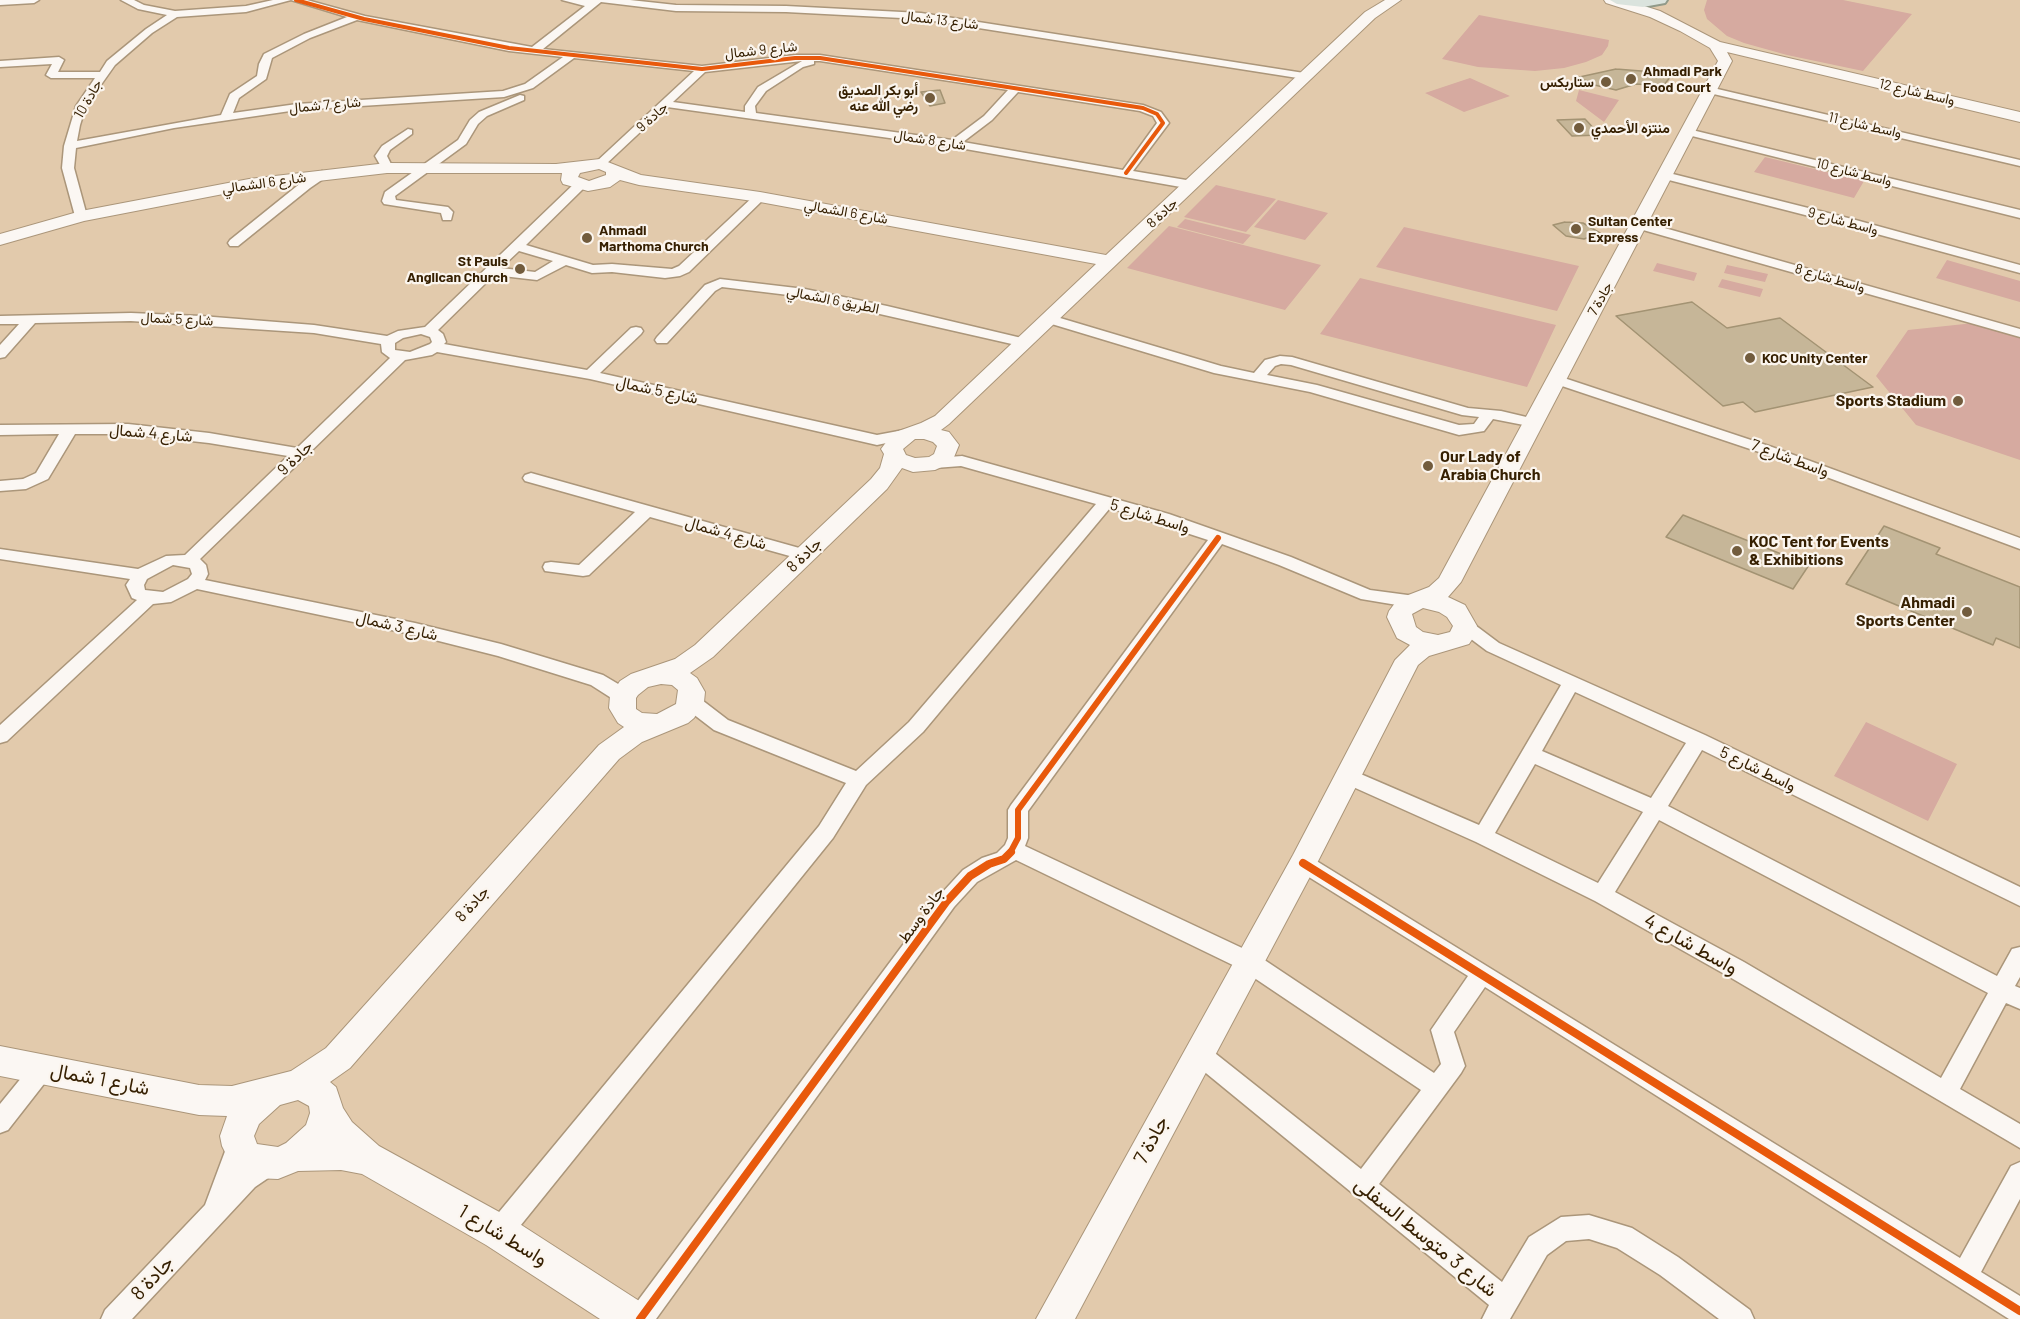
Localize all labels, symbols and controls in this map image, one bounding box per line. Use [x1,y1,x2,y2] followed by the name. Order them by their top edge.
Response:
[900,7,980,33] street label: شارع 13 شمال
[724,38,798,62] street label: شارع 9 شمال
[1643,63,1722,96] place label: Ahmadi Park Food Court
[1624,72,1638,86] marker: Ahmadi Park Food Court
[1540,74,1594,90] place label: ستاربكس
[1599,75,1613,89] marker: ستاربكس
[1877,75,1957,109] street label: واسط شارع 12
[70,77,106,121] street label: جادة 10
[838,82,918,114] place label: أبو بكر الصديق رضي الله عنه
[923,91,937,105] marker: أبو بكر الصديق رضي الله عنه
[288,93,362,117] street label: شارع 7 شمال
[633,99,671,135] street label: جادة 9
[1827,108,1903,142] street label: واسط شارع 11
[1591,120,1670,136] place label: منتزه الأحمدي
[1572,121,1586,135] marker: منتزه الأحمدي
[893,126,967,154] street label: شارع 8 شمال
[1814,154,1894,190] street label: واسط شارع 10
[221,169,307,197] street label: شارع 6 الشمالي
[1143,194,1181,232] street label: جادة 8
[803,196,889,228] street label: شارع 6 الشمالي
[1806,204,1880,238] street label: واسط شارع 9
[1588,213,1673,246] place label: Sultan Center Express
[599,222,709,255] place label: Ahmadi Marthoma Church
[1569,222,1583,236] marker: Sultan Center Express
[580,231,594,245] marker: Ahmadi Marthoma Church
[407,253,508,286] place label: St Pauls Anglican Church
[1793,260,1867,296] street label: واسط شارع 8
[513,262,527,276] marker: St Pauls Anglican Church
[1584,279,1616,319] street label: جادة 7
[785,283,881,317] street label: الطريق 6 الشمالي
[140,309,214,329] street label: شارع 5 شمال
[1762,350,1868,366] place label: KOC Unity Center
[1743,351,1757,365] marker: KOC Unity Center
[614,372,700,408] street label: شارع 5 شمال
[1836,391,1946,411] place label: Sports Stadium
[1951,394,1965,408] marker: Sports Stadium
[109,420,193,446] street label: شارع 4 شمال
[1748,435,1832,481] street label: واسط شارع 7
[273,437,317,479] street label: جادة 9
[1440,447,1540,485] place label: Our Lady of Arabia Church
[1421,459,1435,473] marker: Our Lady of Arabia Church
[1108,495,1192,537] street label: واسط شارع 5
[683,512,769,554] street label: شارع 4 شمال
[1749,532,1889,570] place label: KOC Tent for Events & Exhibitions
[782,534,826,576] street label: جادة 8
[1730,544,1744,558] marker: KOC Tent for Events & Exhibitions
[1856,593,1955,631] place label: Ahmadi Sports Center
[1960,605,1974,619] marker: Ahmadi Sports Center
[354,607,440,645] street label: شارع 3 شمال
[1717,742,1799,796] street label: واسط شارع 5
[451,882,493,926] street label: جادة 8
[894,883,948,947] street label: جادة وسط
[1640,908,1742,980] street label: واسط شارع 4
[48,1058,152,1100] street label: شارع 1 شمال
[1128,1112,1174,1168] street label: جادة 7
[1350,1172,1502,1302] street label: شارع 3 متوسط السفلى
[454,1199,552,1271] street label: واسط شارع 1
[126,1251,178,1305] street label: جادة 8

